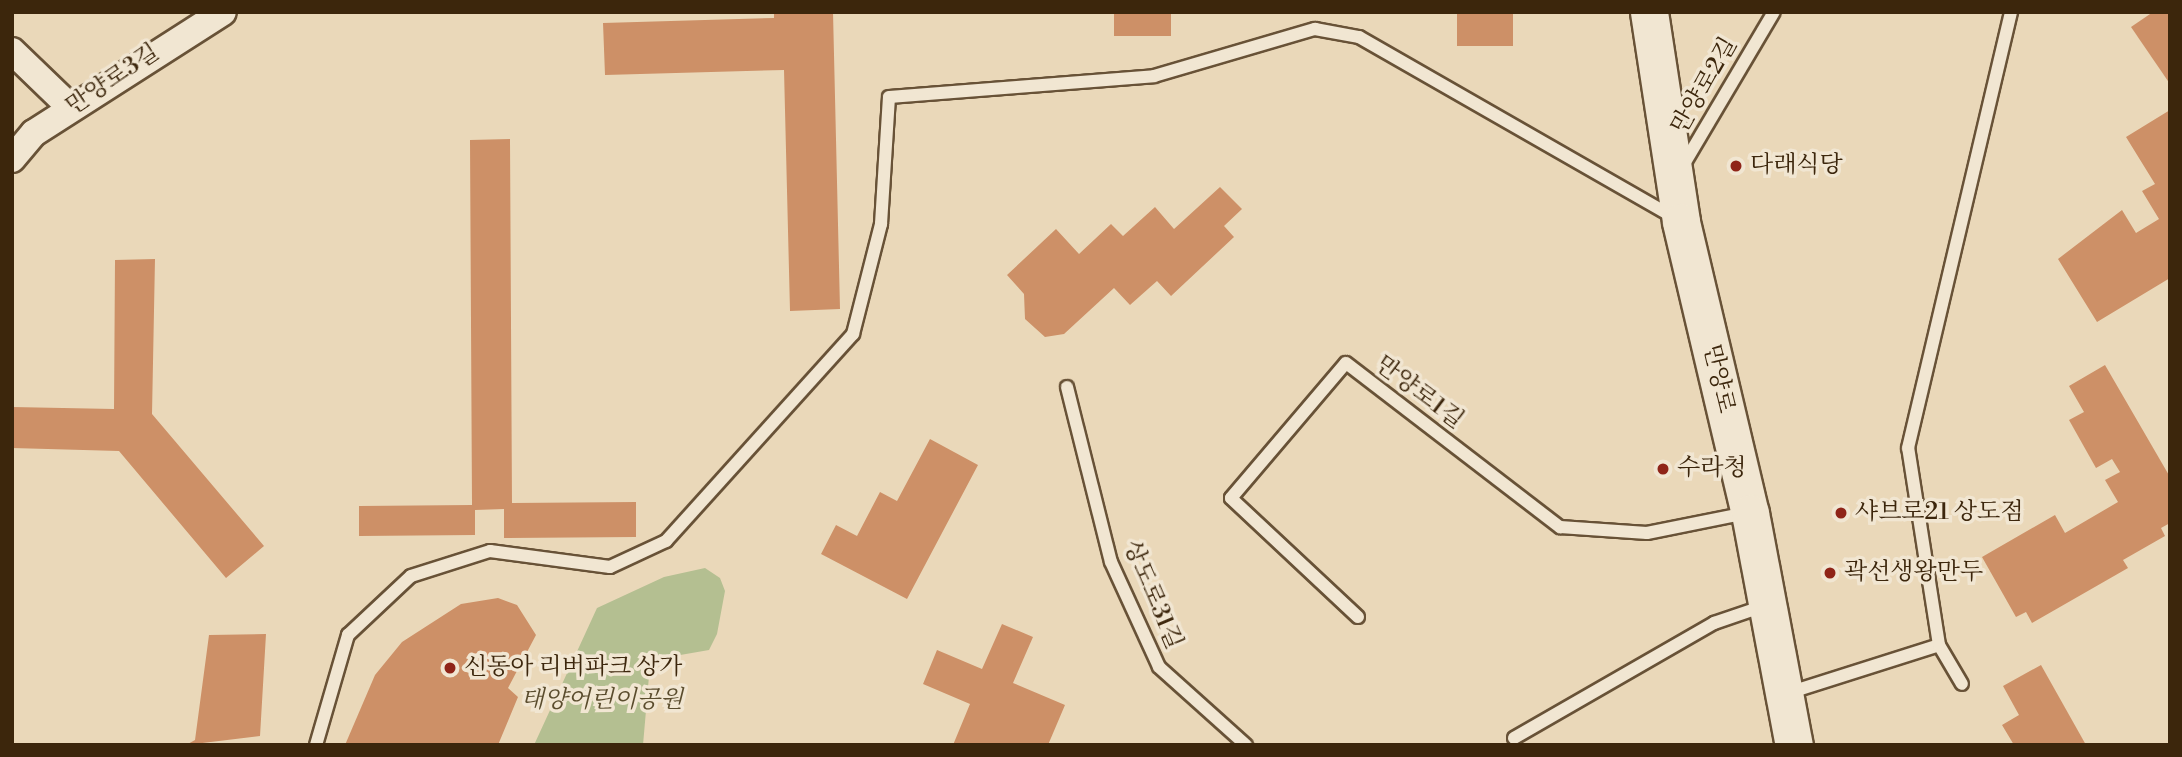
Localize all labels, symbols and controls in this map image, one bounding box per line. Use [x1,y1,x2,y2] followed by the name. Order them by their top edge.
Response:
[1666,33,1744,139] street label: 만양로2길
[61,38,165,122] street label: 만양로3길
[1750,152,1843,180] place label: 다래식당
[1728,158,1744,174] marker: 다래식당
[1696,342,1740,416] street label: 만양로
[1369,350,1469,436] street label: 만양로1길
[1677,455,1747,483] place label: 수라청
[1655,461,1671,477] marker: 수라청
[1855,499,2023,527] place label: 샤브로21 상도점
[1833,505,1849,521] marker: 샤브로21 상도점
[1116,536,1188,654] street label: 상도로31길
[1844,559,1983,587] place label: 곽선생왕만두
[1822,565,1838,581] marker: 곽선생왕만두
[464,654,683,682] place label: 신동아 리버파크 상가
[442,660,458,676] marker: 신동아 리버파크 상가
[521,687,683,715] park label: 태양어린이공원

